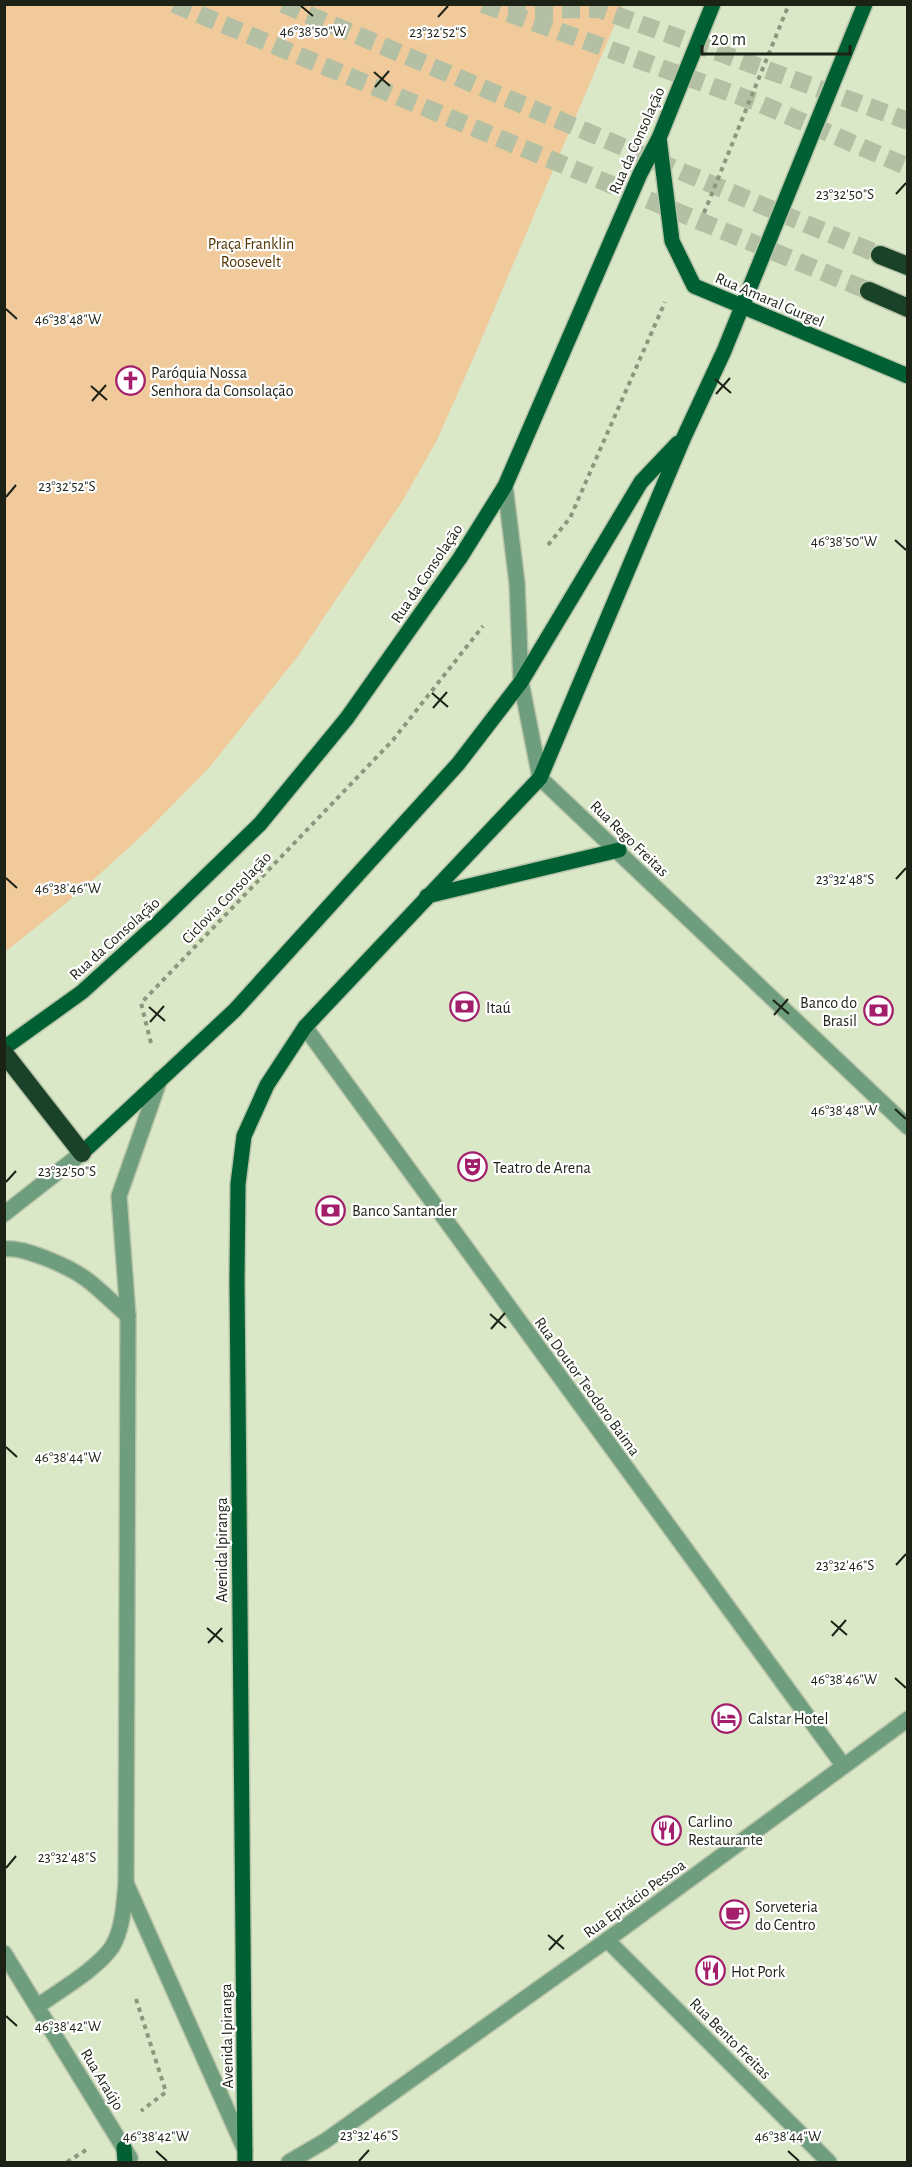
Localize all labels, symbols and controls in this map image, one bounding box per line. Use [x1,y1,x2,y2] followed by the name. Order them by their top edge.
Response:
[702,18,850,56] scale bar
[280,24,347,39] text: 46°38'50"W
[409,25,467,40] text: 23°32'52"S
[711,31,746,49] text: 20 m
[606,84,668,196] street label: Rua da Consolação
[816,187,874,202] text: 23°32'50"S
[208,236,294,270] park label: Praça Franklin Roosevelt
[713,270,826,330] street label: Rua Amaral Gurgel
[35,312,102,327] text: 46°38'48"W
[114,365,146,397] church icon: Paróquia Nossa Senhora da Consolação
[151,365,294,399] place label: Paróquia Nossa Senhora da Consolação
[38,479,96,494] text: 23°32'52"S
[388,521,466,626] street label: Rua da Consolação
[811,534,878,549] text: 46°38'50"W
[587,798,672,880] street label: Rua Rego Freitas
[179,849,275,947] street label: Ciclovia Consolação
[816,872,874,887] text: 23°32'48"S
[35,881,102,896] text: 46°38'46"W
[66,894,163,983] street label: Rua da Consolação
[449,991,481,1023] bank icon: Itaú
[800,995,857,1029] place label: Banco do Brasil
[862,995,894,1027] bank icon: Banco do Brasil
[486,1000,511,1016] place label: Itaú
[811,1103,878,1118] text: 46°38'48"W
[456,1151,488,1183] theatre icon: Teatro de Arena
[493,1160,591,1176] place label: Teatro de Arena
[38,1164,96,1179] text: 23°32'50"S
[315,1194,347,1226] bank icon: Banco Santander
[352,1203,458,1219] place label: Banco Santander
[532,1314,643,1459] street label: Rua Doutor Teodoro Baima
[35,1450,102,1465] text: 46°38'44"W
[214,1497,230,1603] street label: Avenida Ipiranga
[816,1558,874,1573] text: 23°32'46"S
[811,1672,878,1687] text: 46°38'46"W
[711,1702,743,1734] hotel icon: Calstar Hotel
[748,1711,828,1727] place label: Calstar Hotel
[651,1814,683,1846] restaurant icon: Carlino Restaurante
[688,1814,763,1848] place label: Carlino Restaurante
[38,1850,96,1865] text: 23°32'48"S
[581,1857,688,1941] street label: Rua Epitácio Pessoa
[718,1899,750,1931] cafe icon: Sorveteria do Centro
[755,1899,818,1933] place label: Sorveteria do Centro
[694,1955,726,1987] restaurant icon: Hot Pork
[731,1964,786,1980] place label: Hot Pork
[218,1983,236,2089] street label: Avenida Ipiranga
[687,1995,774,2082] street label: Rua Bento Freitas
[35,2019,102,2034] text: 46°38'42"W
[77,2046,127,2114] street label: Rua Araújo
[340,2128,398,2143] text: 23°32'46"S
[123,2129,190,2144] text: 46°38'42"W
[755,2129,822,2144] text: 46°38'44"W

